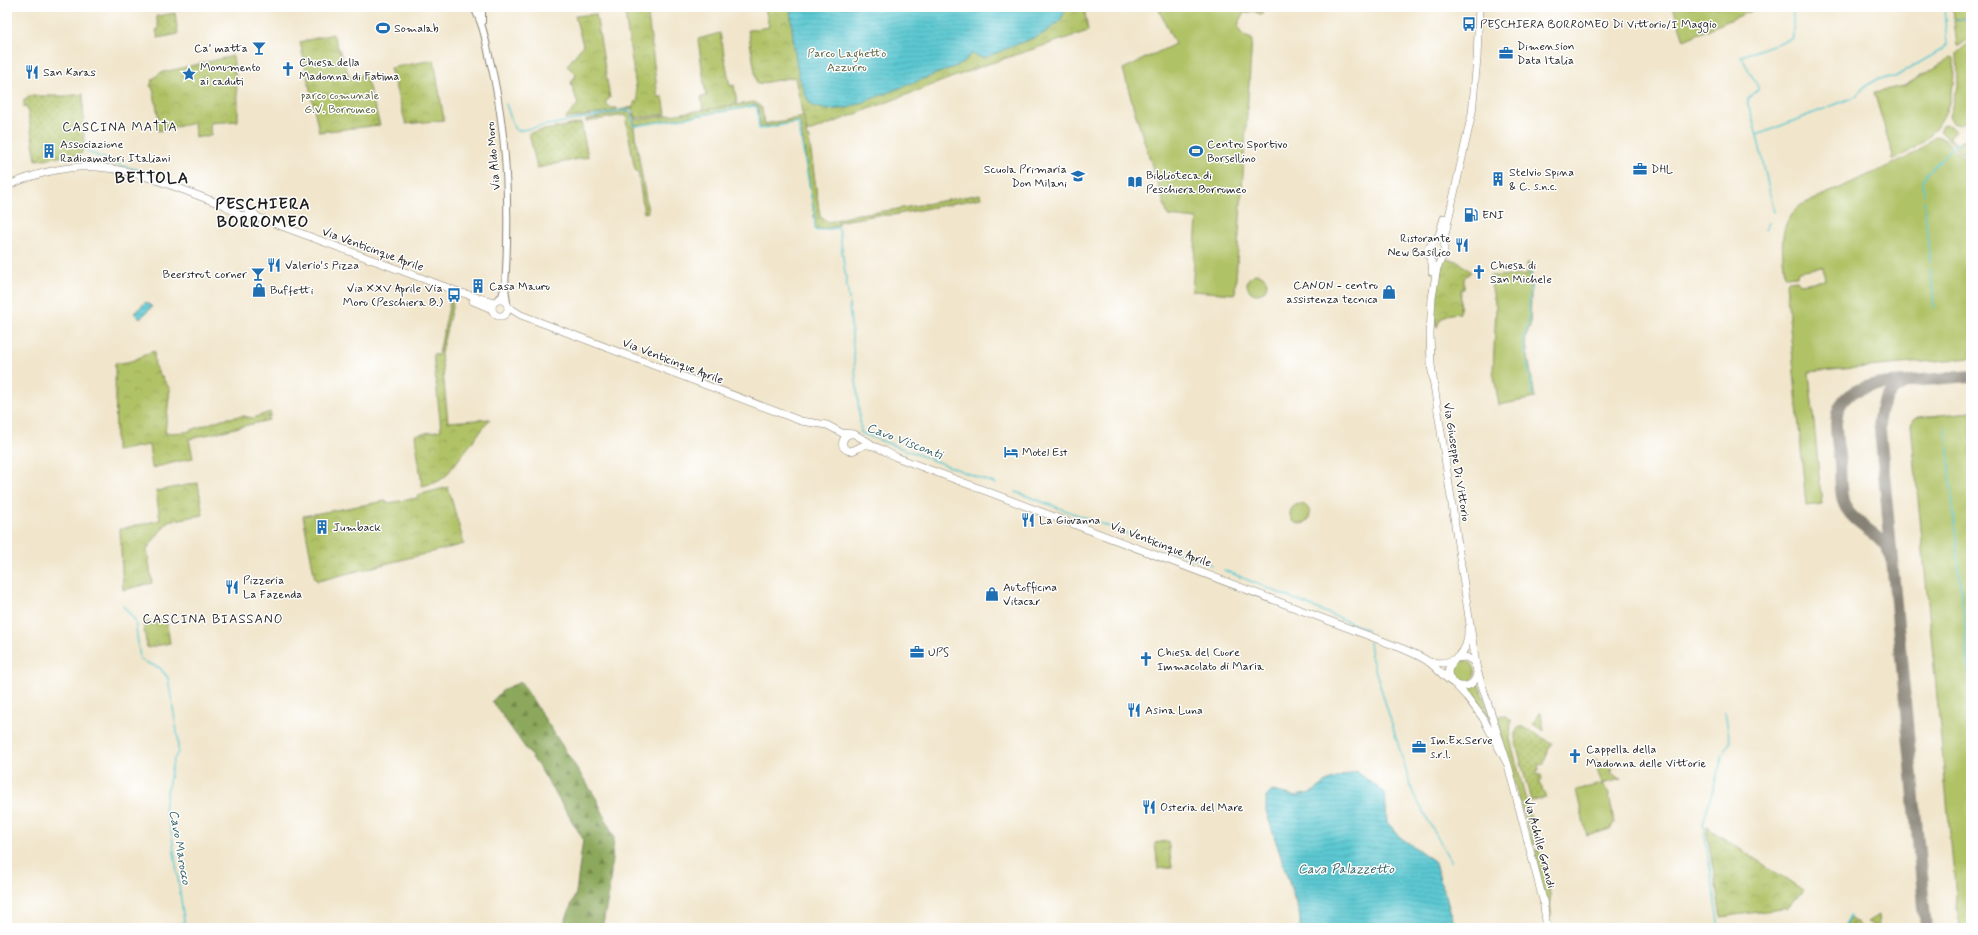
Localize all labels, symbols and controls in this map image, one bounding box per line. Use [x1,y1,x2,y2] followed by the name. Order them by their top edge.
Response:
[1461,16,1477,32] bus stop icon: PESCHIERA BORROMEO Di Vittorio/I Maggio
[1480,17,1717,34] place label: PESCHIERA BORROMEO Di Vittorio/I Maggio
[375,20,391,36] sports icon: Somalab
[394,21,439,37] place label: Somalab
[1517,39,1575,69] place label: Dimension Data Italia
[251,40,267,56] bar icon: Ca' matta
[194,41,248,57] place label: Ca' matta
[1498,45,1514,61] office icon: Dimension Data Italia
[808,46,886,76] park label: Parco Laghetto Azzurro
[299,55,400,85] place label: Chiesa della Madonna di Fatima
[200,60,261,90] place label: Monumento ai caduti
[280,61,296,77] church icon: Chiesa della Madonna di Fatima
[24,64,40,80] restaurant icon: San Karas
[43,65,96,81] place label: San Karas
[181,66,197,82] place icon: Monumento ai caduti
[301,88,380,118] park label: parco comunale G.V. Borromeo
[62,119,178,136] district label: CASCINA MATTA
[483,120,505,191] street label: Via Aldo Moro
[60,137,170,167] place label: Associazione Radioamatori Italiani
[1207,137,1288,167] place label: Centro Sportivo Borsellino
[41,143,57,159] building icon: Associazione Radioamatori Italiani
[1188,143,1204,159] sports icon: Centro Sportivo Borsellino
[1632,161,1648,177] office icon: DHL
[984,162,1067,192] place label: Scuola Primaria Don Milani
[1651,162,1673,178] place label: DHL
[1509,165,1574,195] place label: Stelvio Spina & C. s.n.c.
[115,168,189,189] district label: BETTOLA
[1070,168,1086,184] school or university icon: Scuola Primaria Don Milani
[1146,168,1247,198] place label: Biblioteca di Peschiera Borromeo
[1490,171,1506,187] building icon: Stelvio Spina & C. s.n.c.
[1127,174,1143,190] library icon: Biblioteca di Peschiera Borromeo
[215,194,311,233] district label: PESCHIERA BORROMEO
[1463,207,1479,223] fuel station icon: ENI
[1482,208,1504,224] place label: ENI
[320,224,426,276] street label: Via Venticinque Aprile
[1387,231,1451,261] place label: Ristorante New Basilico
[1454,237,1470,253] restaurant icon: Ristorante New Basilico
[266,257,282,273] restaurant icon: Valerio's Pizza
[285,258,359,274] place label: Valerio's Pizza
[1490,258,1552,288] place label: Chiesa di San Michele
[1471,264,1487,280] church icon: Chiesa di San Michele
[250,266,266,282] bar icon: Beerstrot corner
[163,267,247,283] place label: Beerstrot corner
[470,278,486,294] building icon: Casa Mauro
[1286,278,1378,308] place label: CANON - centro assistenza tecnica
[489,279,551,295] place label: Casa Mauro
[343,281,444,311] place label: Via XXV Aprile Via Moro (Peschiera B.)
[251,282,267,298] shop icon: Buffetti
[270,283,314,299] place label: Buffetti
[1381,284,1397,300] shop icon: CANON - centro assistenza tecnica
[446,287,462,303] bus stop icon: Via XXV Aprile Via Moro (Peschiera B.)
[620,335,726,389] street label: Via Venticinque Aprile
[1439,402,1473,523] street label: Via Giuseppe Di Vittorio
[864,419,946,464] water label: Cavo Visconti
[1003,444,1019,460] hotel icon: Motel Est
[1022,445,1068,461] place label: Motel Est
[1020,512,1036,528] restaurant icon: La Giovanna
[1039,513,1101,529] place label: La Giovanna
[1108,518,1214,572] street label: Via Venticinque Aprile
[314,519,330,535] building icon: Jumback
[333,520,381,536] place label: Jumback
[243,573,302,603] place label: Pizzeria La Fazenda
[224,579,240,595] restaurant icon: Pizzeria La Fazenda
[1003,580,1057,610] place label: Autofficina Vitacar
[984,586,1000,602] shop icon: Autofficina Vitacar
[143,611,283,628] district label: CASCINA BIASSANO
[909,644,925,660] office icon: UPS
[928,645,949,661] place label: UPS
[1157,645,1265,675] place label: Chiesa del Cuore Immacolato di Maria
[1138,651,1154,667] church icon: Chiesa del Cuore Immacolato di Maria
[1126,702,1142,718] restaurant icon: Asina Luna
[1145,703,1203,719] place label: Asina Luna
[1430,733,1493,763] place label: Im.Ex.Serve s.r.l.
[1411,739,1427,755] office icon: Im.Ex.Serve s.r.l.
[1586,742,1706,772] place label: Cappella della Madonna delle Vittorie
[1567,748,1583,764] church icon: Cappella della Madonna delle Vittorie
[1519,796,1559,890] street label: Via Achille Grandi
[1141,799,1157,815] restaurant icon: Osteria del Mare
[1160,800,1244,816] place label: Osteria del Mare
[165,809,195,886] water label: Cavo Marocco
[1298,861,1395,878] water label: Cava Palazzetto

